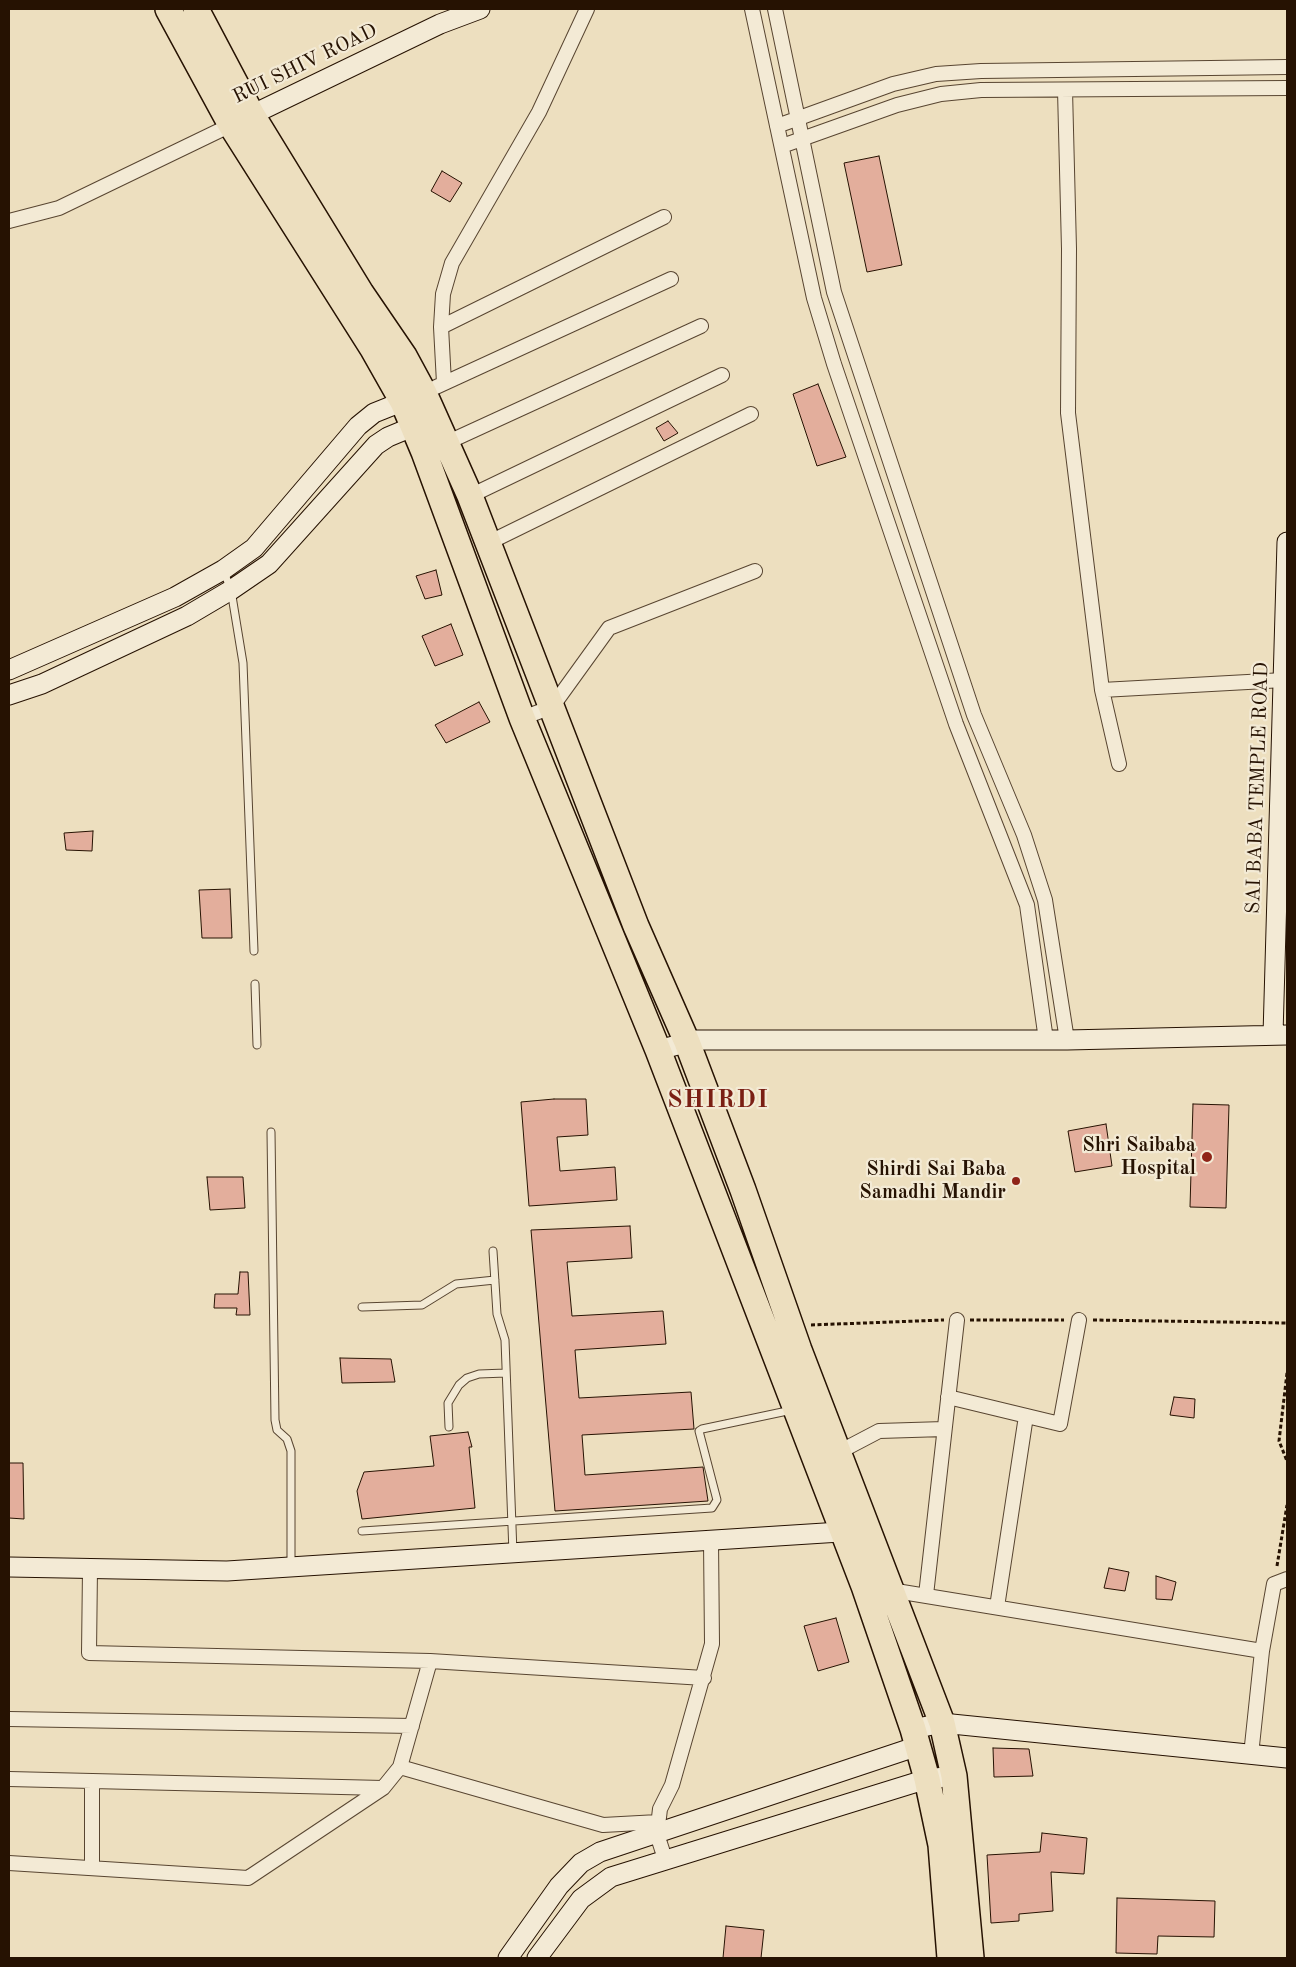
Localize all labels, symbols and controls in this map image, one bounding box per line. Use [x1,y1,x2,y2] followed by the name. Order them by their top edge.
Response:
[229,19,381,109] street label: RUI SHIV ROAD
[1242,662,1274,914] street label: SAI BABA TEMPLE ROAD
[666,1085,770,1115] district label: SHIRDI
[1082,1134,1196,1181] place label: Shri Saibaba Hospital
[1200,1150,1214,1164] marker: Shri Saibaba Hospital
[859,1158,1006,1205] place label: Shirdi Sai Baba Samadhi Mandir
[1010,1175,1022,1187] marker: Shirdi Sai Baba Samadhi Mandir

